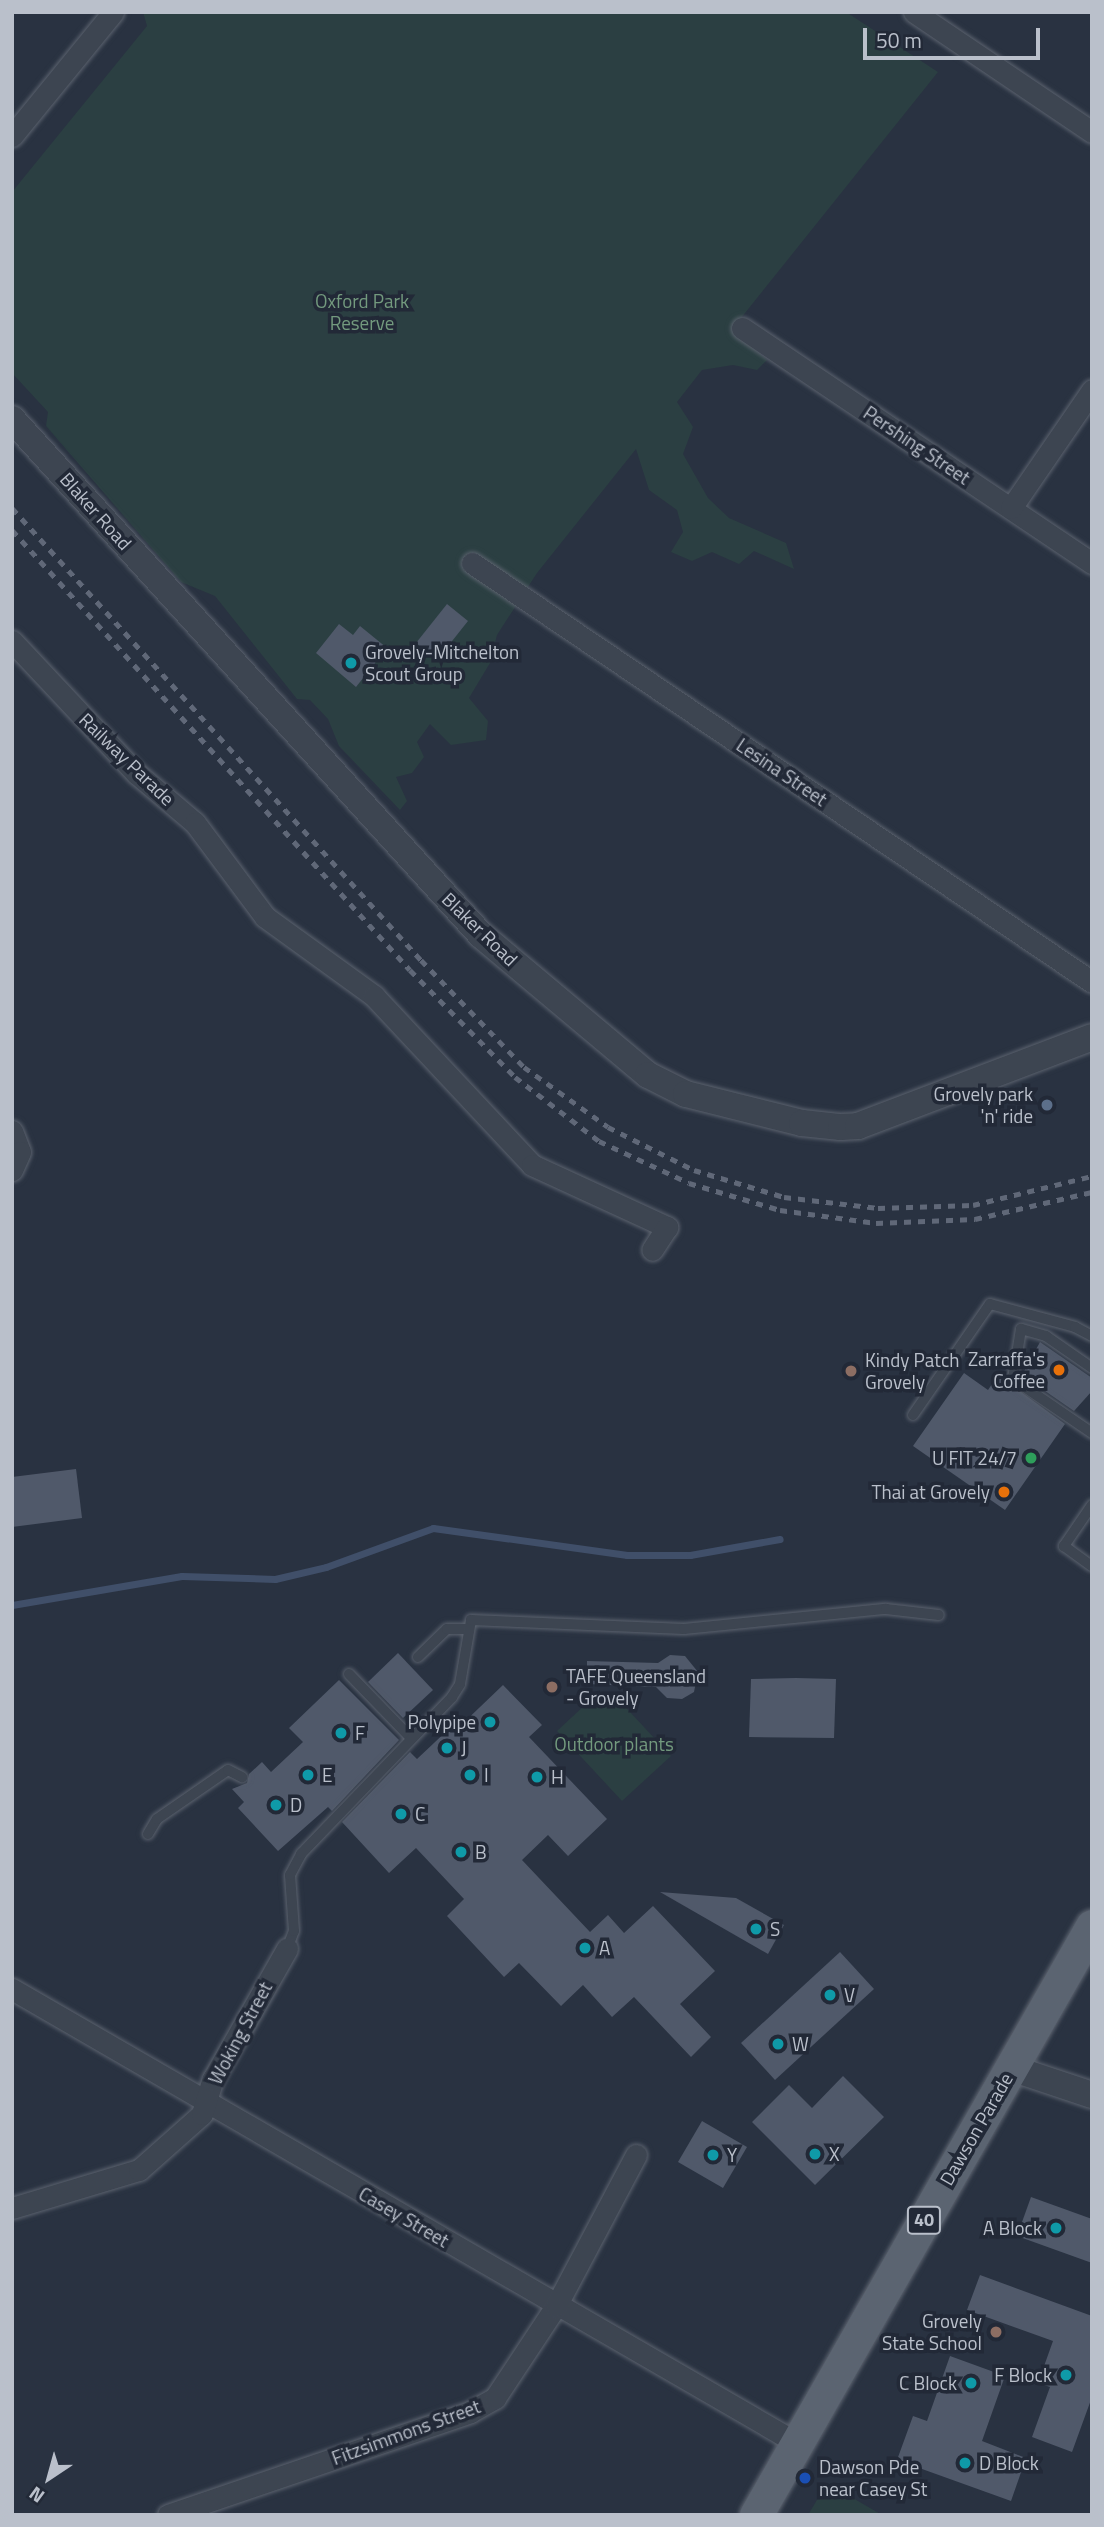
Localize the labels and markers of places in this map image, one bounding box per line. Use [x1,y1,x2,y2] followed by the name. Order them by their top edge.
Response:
[365,641,519,685] place label: Grovely-Mitchelton Scout Group
[343,655,359,671] marker: Grovely-Mitchelton Scout Group
[934,1083,1033,1127] place label: Grovely park 'n' ride
[1039,1097,1055,1113] marker: Grovely park 'n' ride
[968,1348,1045,1392] place label: Zarraffa's Coffee
[865,1349,959,1393] place label: Kindy Patch Grovely
[1051,1362,1067,1378] marker: Zarraffa's Coffee
[843,1363,859,1379] marker: Kindy Patch Grovely
[932,1447,1017,1469] place label: U FIT 24/7
[1023,1450,1039,1466] marker: U FIT 24/7
[871,1481,990,1503] place label: Thai at Grovely
[996,1484,1012,1500] marker: Thai at Grovely
[566,1665,706,1709] place label: TAFE Queensland - Grovely
[544,1679,560,1695] marker: TAFE Queensland - Grovely
[407,1711,476,1733] place label: Polypipe
[482,1714,498,1730] marker: Polypipe
[355,1722,365,1744] place label: F
[333,1725,349,1741] marker: F
[461,1737,466,1759] place label: J
[439,1740,455,1756] marker: J
[322,1764,333,1786] place label: E
[484,1764,489,1786] place label: I
[551,1766,564,1788] place label: H
[300,1767,316,1783] marker: E
[462,1767,478,1783] marker: I
[529,1769,545,1785] marker: H
[290,1794,302,1816] place label: D
[268,1797,284,1813] marker: D
[415,1803,425,1825] place label: C
[393,1806,409,1822] marker: C
[475,1841,487,1863] place label: B
[453,1844,469,1860] marker: B
[770,1918,780,1940] place label: S
[748,1921,764,1937] marker: S
[599,1937,610,1959] place label: A
[577,1940,593,1956] marker: A
[844,1984,855,2006] place label: V
[822,1987,838,2003] marker: V
[792,2033,809,2055] place label: W
[770,2036,786,2052] marker: W
[829,2143,840,2165] place label: X
[727,2144,737,2166] place label: Y
[807,2146,823,2162] marker: X
[705,2147,721,2163] marker: Y
[983,2217,1042,2239] place label: A Block
[1048,2220,1064,2236] marker: A Block
[882,2310,982,2354] place label: Grovely State School
[988,2324,1004,2340] marker: Grovely State School
[994,2364,1052,2386] place label: F Block
[1058,2367,1074,2383] marker: F Block
[899,2372,957,2394] place label: C Block
[963,2375,979,2391] marker: C Block
[979,2452,1039,2474] place label: D Block
[957,2455,973,2471] marker: D Block
[819,2456,927,2500] place label: Dawson Pde near Casey St
[797,2470,813,2486] marker: Dawson Pde near Casey St

